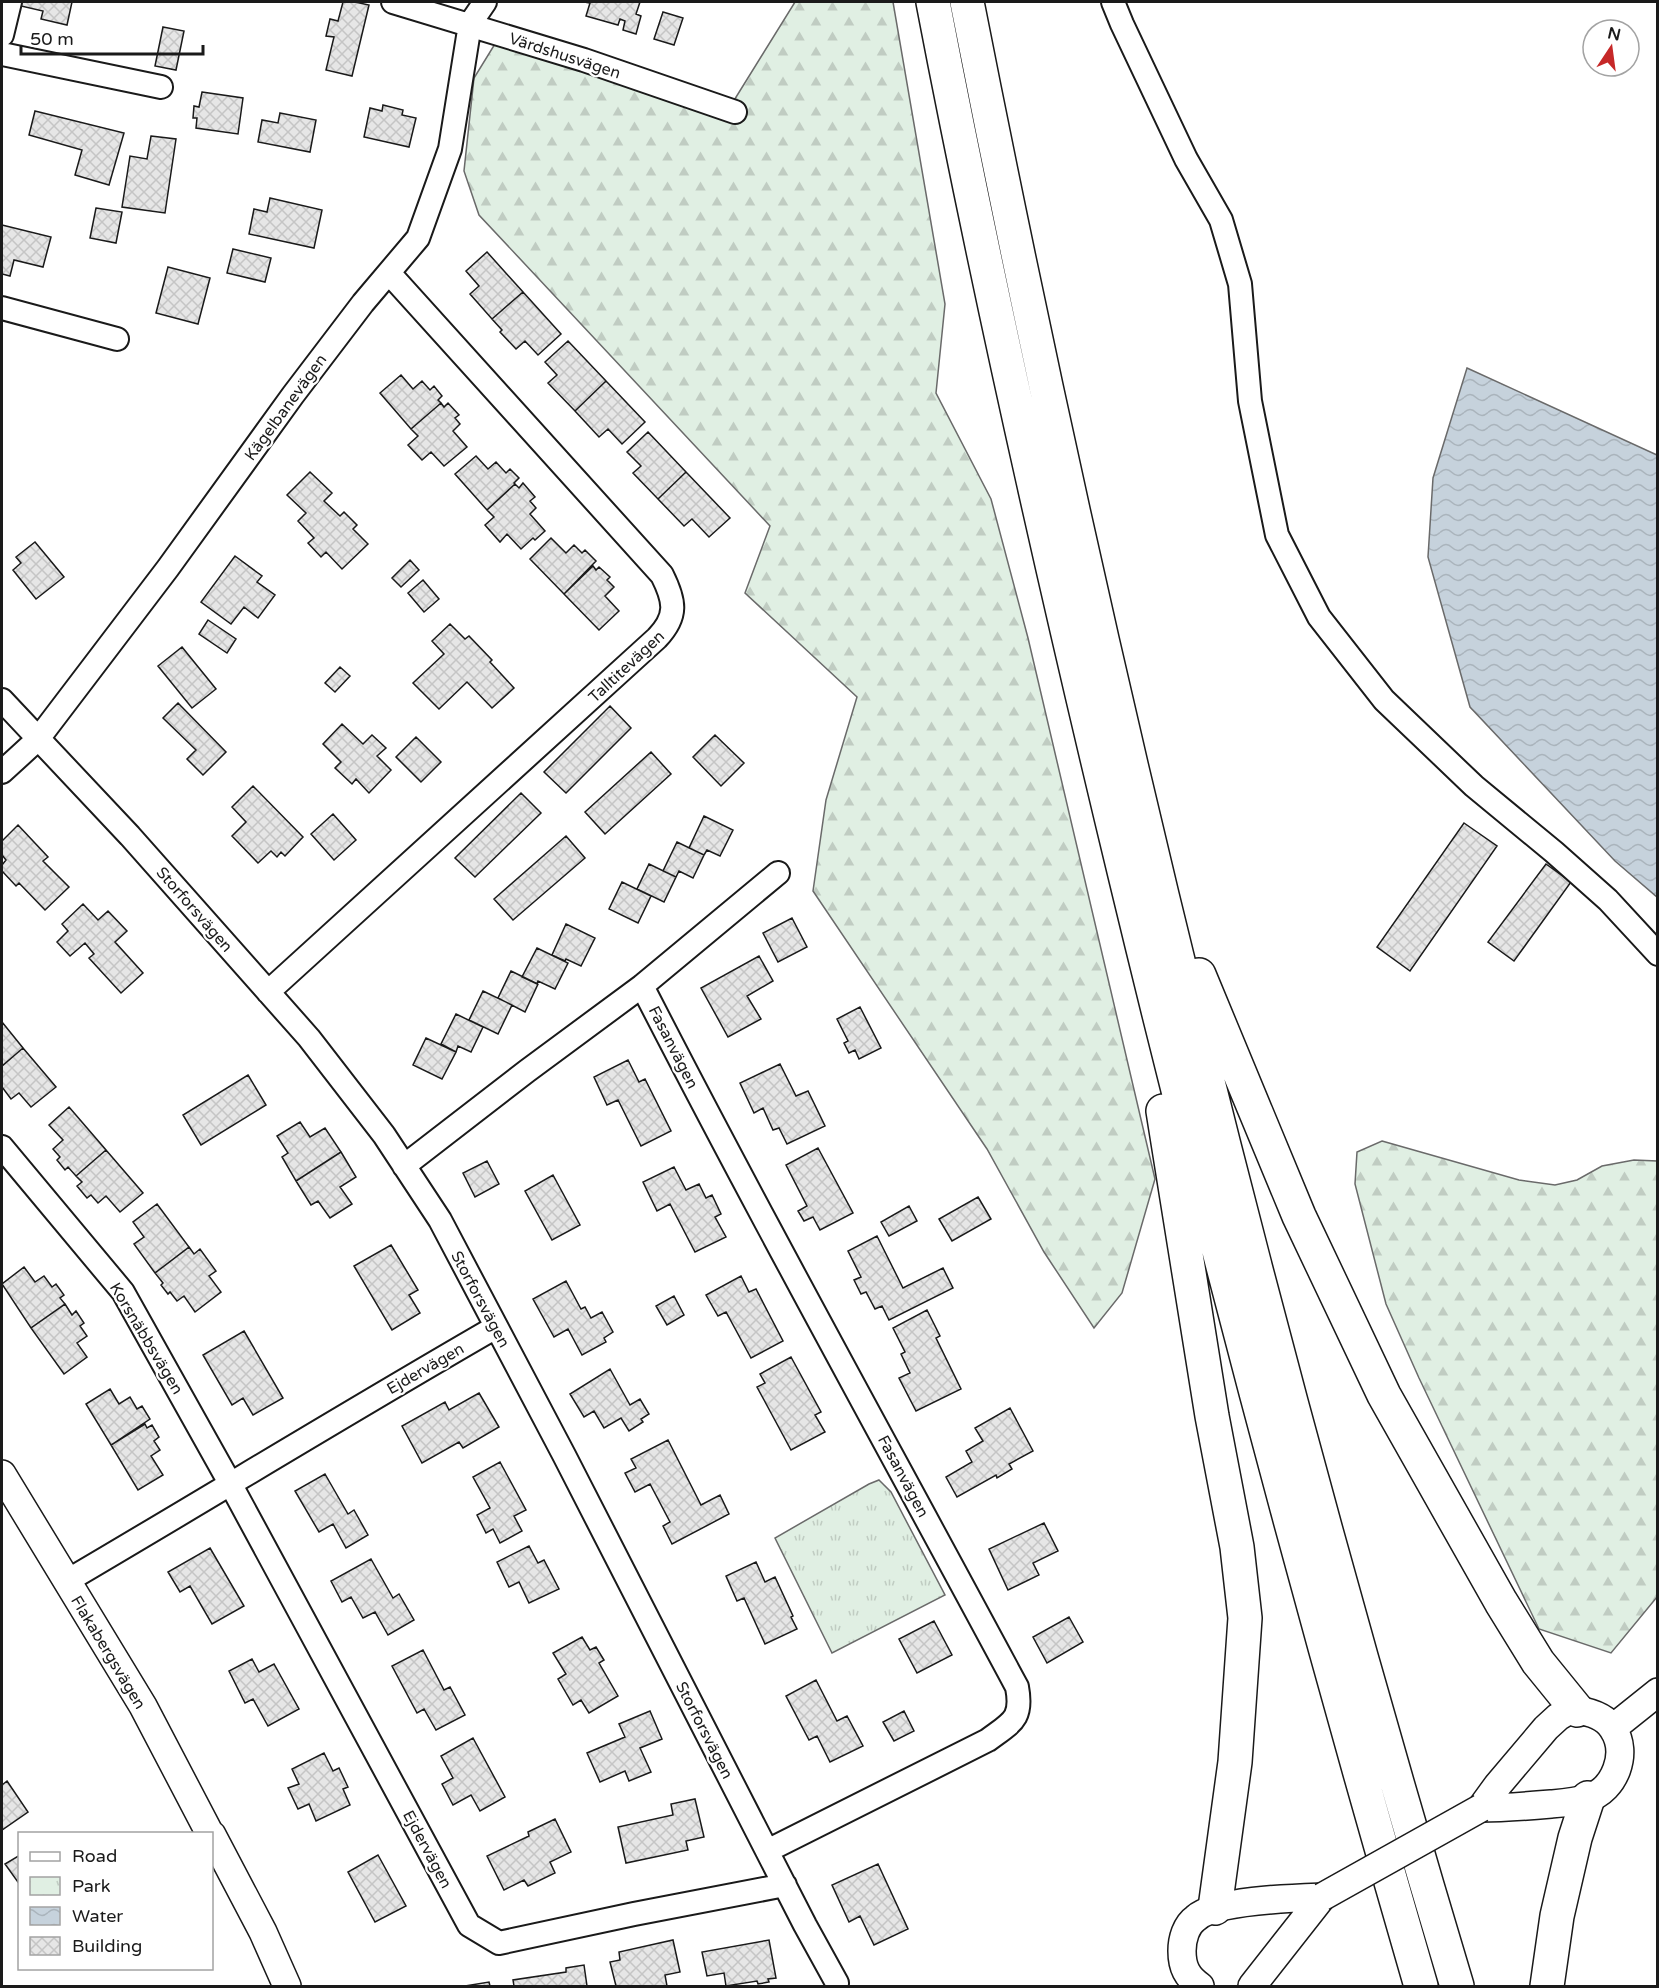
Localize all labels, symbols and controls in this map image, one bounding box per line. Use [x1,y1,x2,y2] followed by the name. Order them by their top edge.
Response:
[21,18,202,56] scale bar
[1581,18,1641,78] north arrow
[1606,23,1623,46] text: N
[30,28,74,50] text: 50 m
[506,28,623,83] street label: Värdshusvägen
[240,350,331,465] street label: Kägelbanevägen
[584,626,669,707] street label: Talltitevägen
[152,863,237,957] street label: Storforsvägen
[644,1003,702,1092] street label: Fasanvägen
[446,1248,514,1351] street label: Storforsvägen
[105,1279,187,1398] street label: Korsnäbbsvägen
[383,1339,468,1399] street label: Ejdervägen
[873,1432,933,1521] street label: Fasanvägen
[66,1592,150,1713] street label: Flakabergsvägen
[671,1678,737,1783] street label: Storforsvägen
[398,1807,456,1892] street label: Ejdervägen
[18,1832,213,1970] legend
[72,1845,117,1867] text: Road
[72,1875,111,1897] text: Park
[72,1905,123,1927] text: Water
[72,1935,142,1957] text: Building

